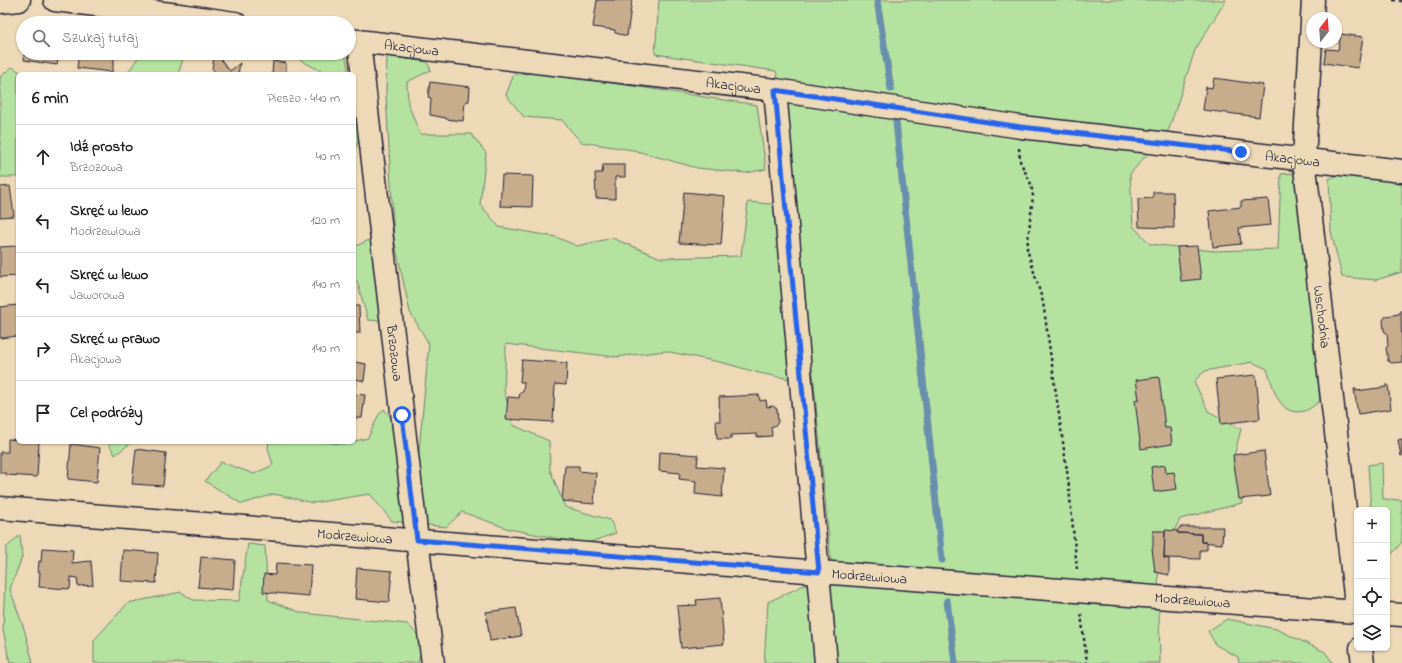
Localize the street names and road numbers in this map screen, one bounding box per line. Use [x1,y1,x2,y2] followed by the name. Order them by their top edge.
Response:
[383,35,440,62] street label: Akacjowa
[704,73,762,100] street label: Akacjowa
[1264,146,1321,173] street label: Akacjowa
[1307,284,1335,349] street label: Wschodnia
[380,323,407,383] street label: Brzozowa
[316,524,393,551] street label: Modrzewiowa
[831,564,908,591] street label: Modrzewiowa
[1154,588,1231,615] street label: Modrzewiowa

